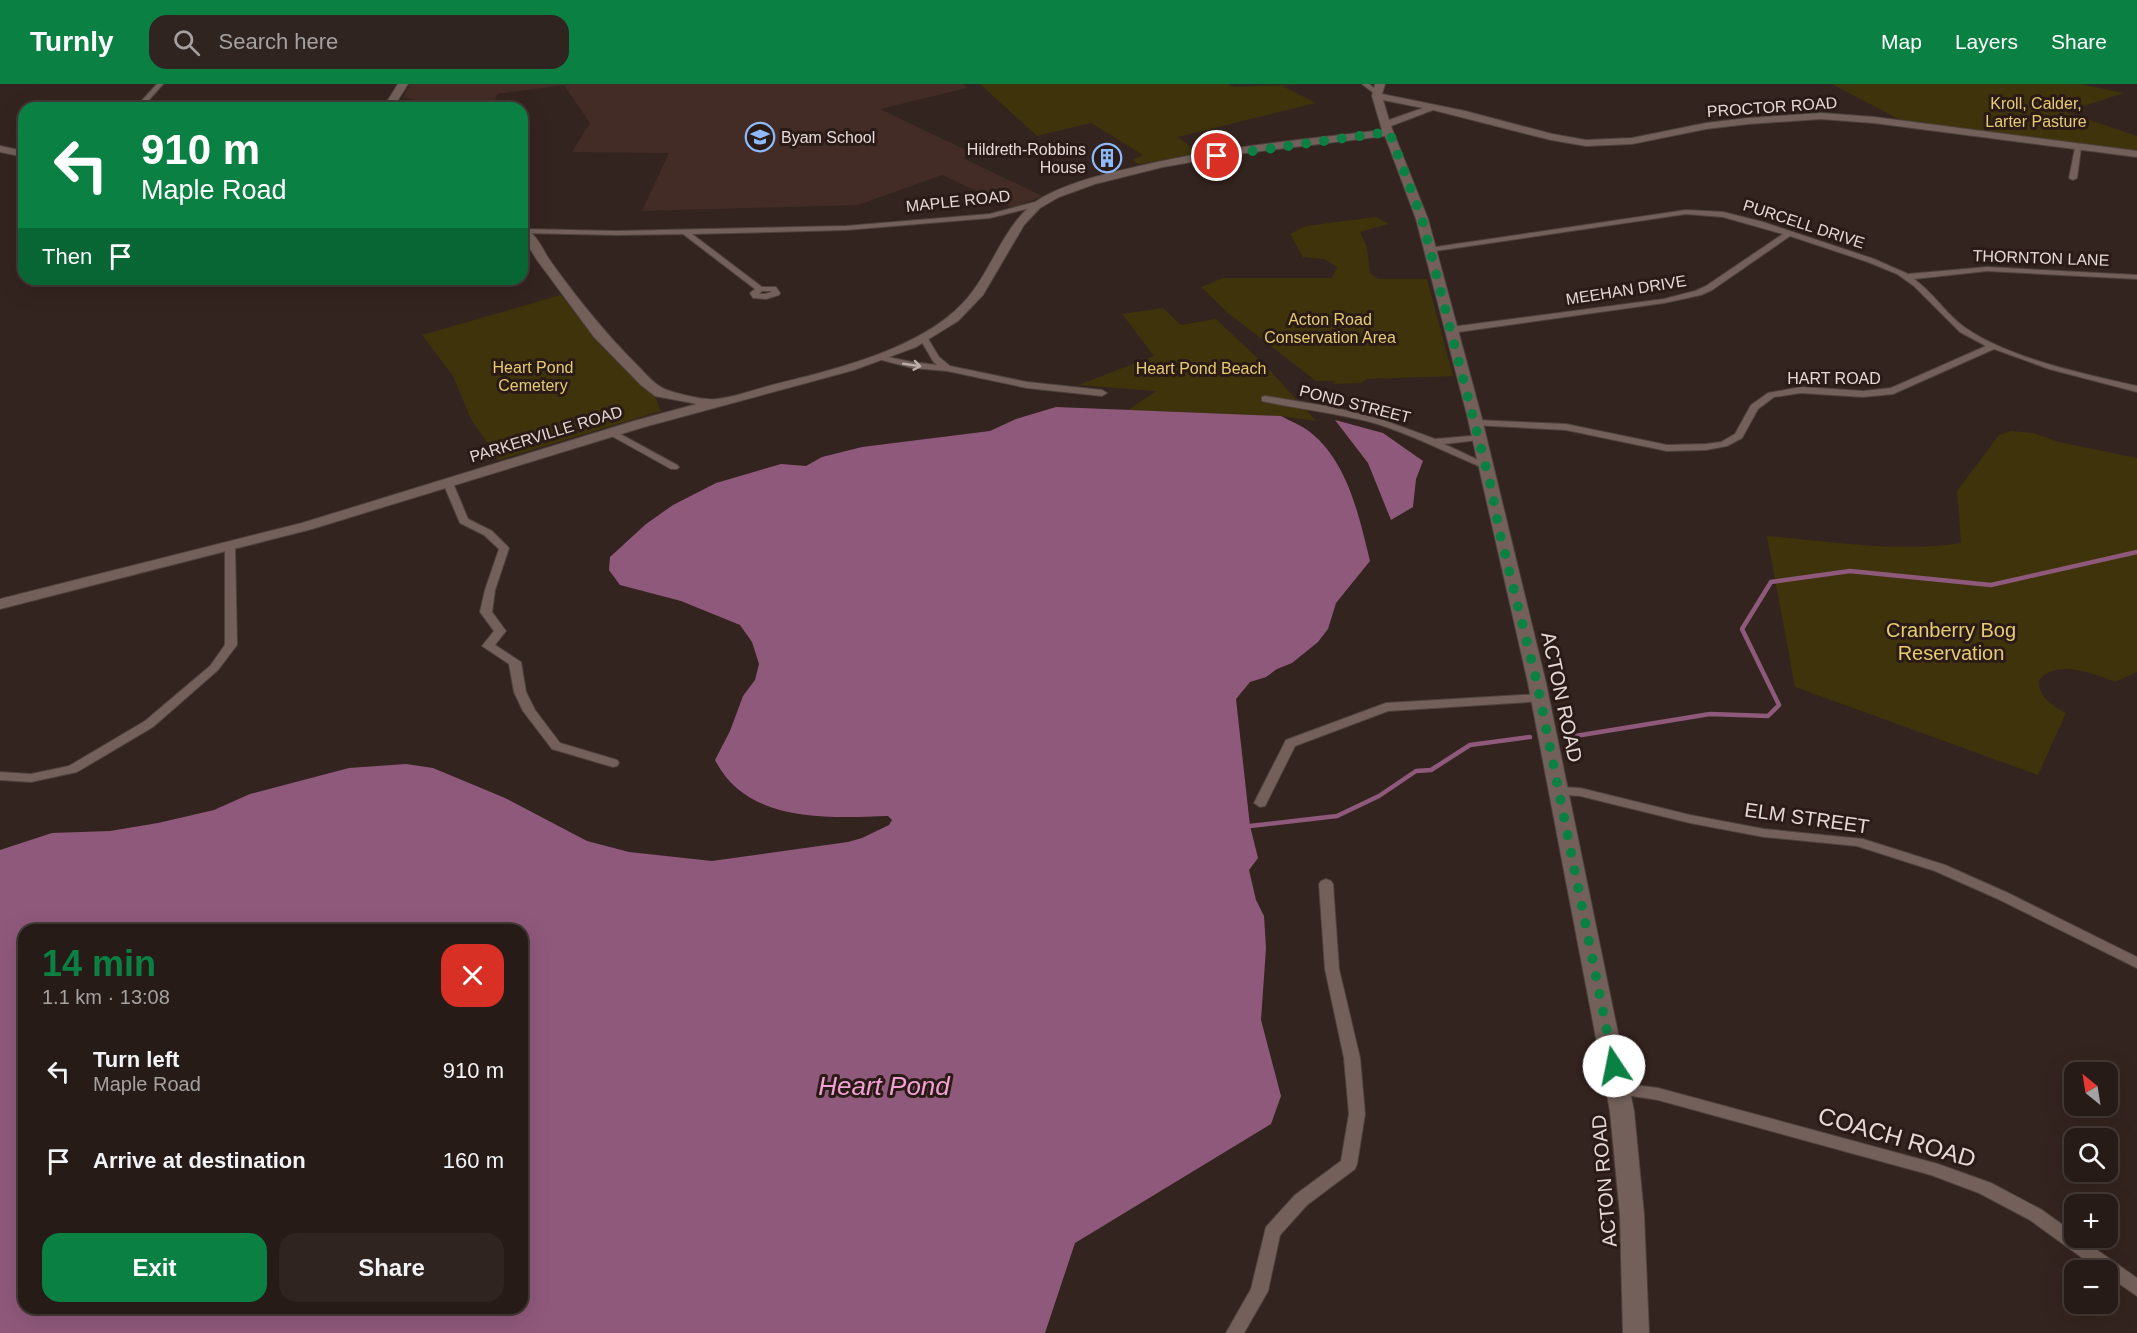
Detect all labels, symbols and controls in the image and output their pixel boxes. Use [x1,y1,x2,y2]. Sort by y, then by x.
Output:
search box [149,15,569,69]
text: Turnly [30,26,113,57]
icon: search [170,26,203,59]
text: Search here [218,29,338,54]
text: Map [1881,30,1922,53]
text: Layers [1955,30,2018,53]
text: Share [2051,30,2107,53]
street label: PROCTOR ROAD [1706,94,1838,120]
park label: Kroll, Calder, Larter Pasture [1985,95,2087,130]
school or university icon: Byam School [744,121,776,153]
icon: left [42,126,120,204]
text: 910 m [141,126,260,173]
place label: Byam School [781,129,875,146]
pin [1191,130,1242,181]
icon: arrive [1200,139,1233,172]
place label: Hildreth-Robbins House [967,141,1086,176]
building icon: Hildreth-Robbins House [1091,142,1123,174]
text: Maple Road [141,175,287,205]
street label: MAPLE ROAD [905,187,1011,215]
street label: PURCELL DRIVE [1741,196,1867,252]
icon: arrive [104,240,137,273]
text: Then [42,244,92,269]
street label: THORNTON LANE [1972,247,2110,269]
street label: MEEHAN DRIVE [1565,272,1687,308]
park label: Acton Road Conservation Area [1264,311,1396,346]
park label: Heart Pond Cemetery [493,359,573,394]
one-way arrow [902,359,922,370]
park label: Heart Pond Beach [1136,360,1266,377]
street label: HART ROAD [1787,370,1881,387]
street label: POND STREET [1298,382,1412,426]
street label: PARKERVILLE ROAD [468,403,624,465]
park label: Cranberry Bog Reservation [1886,619,2016,664]
street label: ACTON ROAD [1537,630,1587,764]
street label: ELM STREET [1743,798,1871,838]
text: 14 min [42,943,156,984]
button: close [441,944,504,1007]
text: 1.1 km · 13:08 [42,986,170,1008]
position arrow [1582,1034,1646,1098]
text: Turn left [93,1047,179,1072]
icon: left [42,1055,75,1088]
text: 910 m [443,1058,504,1083]
north arrow [2064,1062,2118,1116]
map controls [2064,1062,2118,1314]
water label: Heart Pond [818,1071,951,1101]
text: Maple Road [93,1073,201,1095]
street label: COACH ROAD [1815,1102,1979,1172]
street label: ACTON ROAD [1587,1114,1621,1248]
button: search [2064,1128,2118,1182]
icon: arrive [42,1145,75,1178]
text: Arrive at destination [93,1148,306,1173]
text: 160 m [443,1148,504,1173]
button: + [2064,1194,2118,1248]
button: Exit [42,1233,267,1302]
button: Share [279,1233,504,1302]
button: − [2064,1260,2118,1314]

